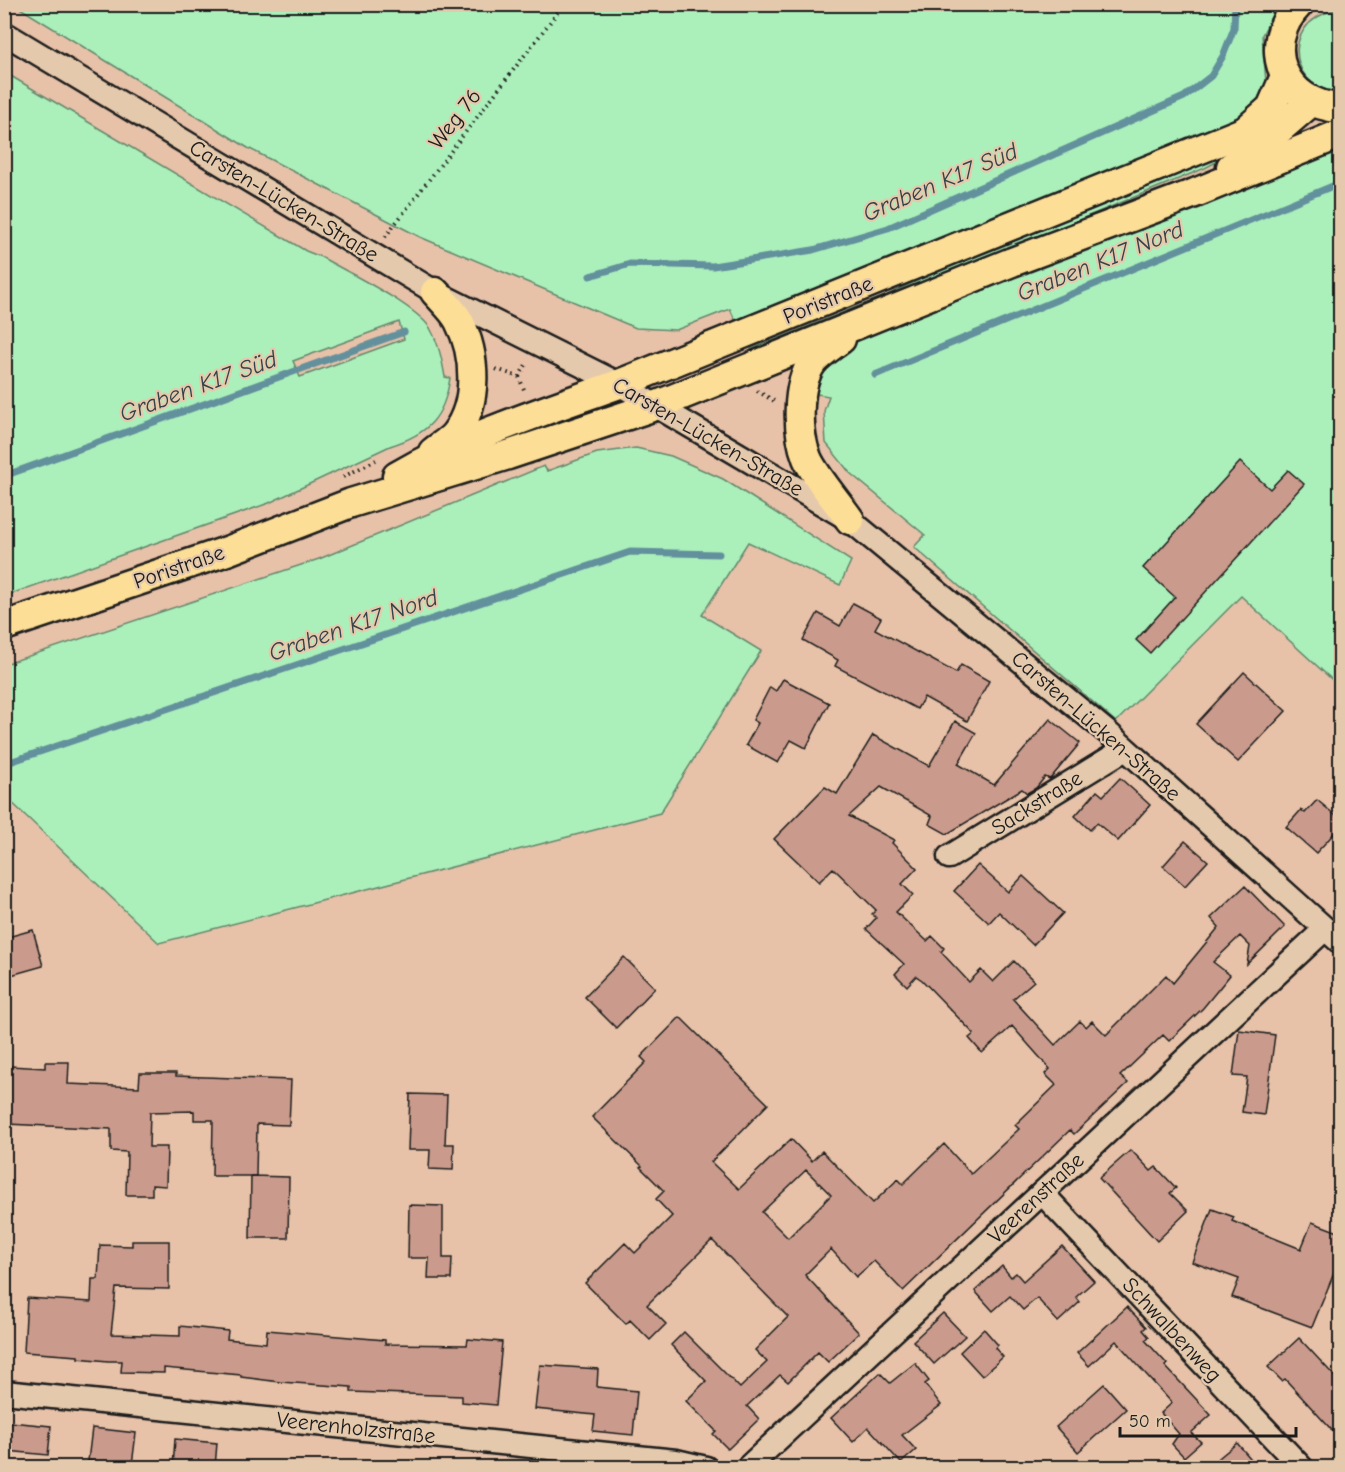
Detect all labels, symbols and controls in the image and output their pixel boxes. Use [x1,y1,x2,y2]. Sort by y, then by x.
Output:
street label: Weg 76 [423,83,487,155]
street label: Carsten-Lücken-Straße [185,134,383,268]
water label: Graben K17 Süd [858,136,1023,227]
water label: Graben K17 Nord [1013,214,1188,307]
street label: Poristraße [779,270,877,330]
water label: Graben K17 Süd [116,344,282,427]
street label: Carsten-Lücken-Straße [608,372,808,502]
street label: Poristraße [130,539,228,595]
water label: Graben K17 Nord [265,583,442,667]
street label: Carsten-Lücken-Straße [1006,645,1186,807]
street label: Sackstraße [987,765,1087,841]
street label: Veerenstraße [983,1147,1089,1249]
street label: Schwalbenweg [1117,1272,1227,1388]
scale bar [1120,1400,1296,1438]
street label: Veerenholzstraße [275,1407,437,1449]
text: 50 m [1129,1411,1171,1432]

